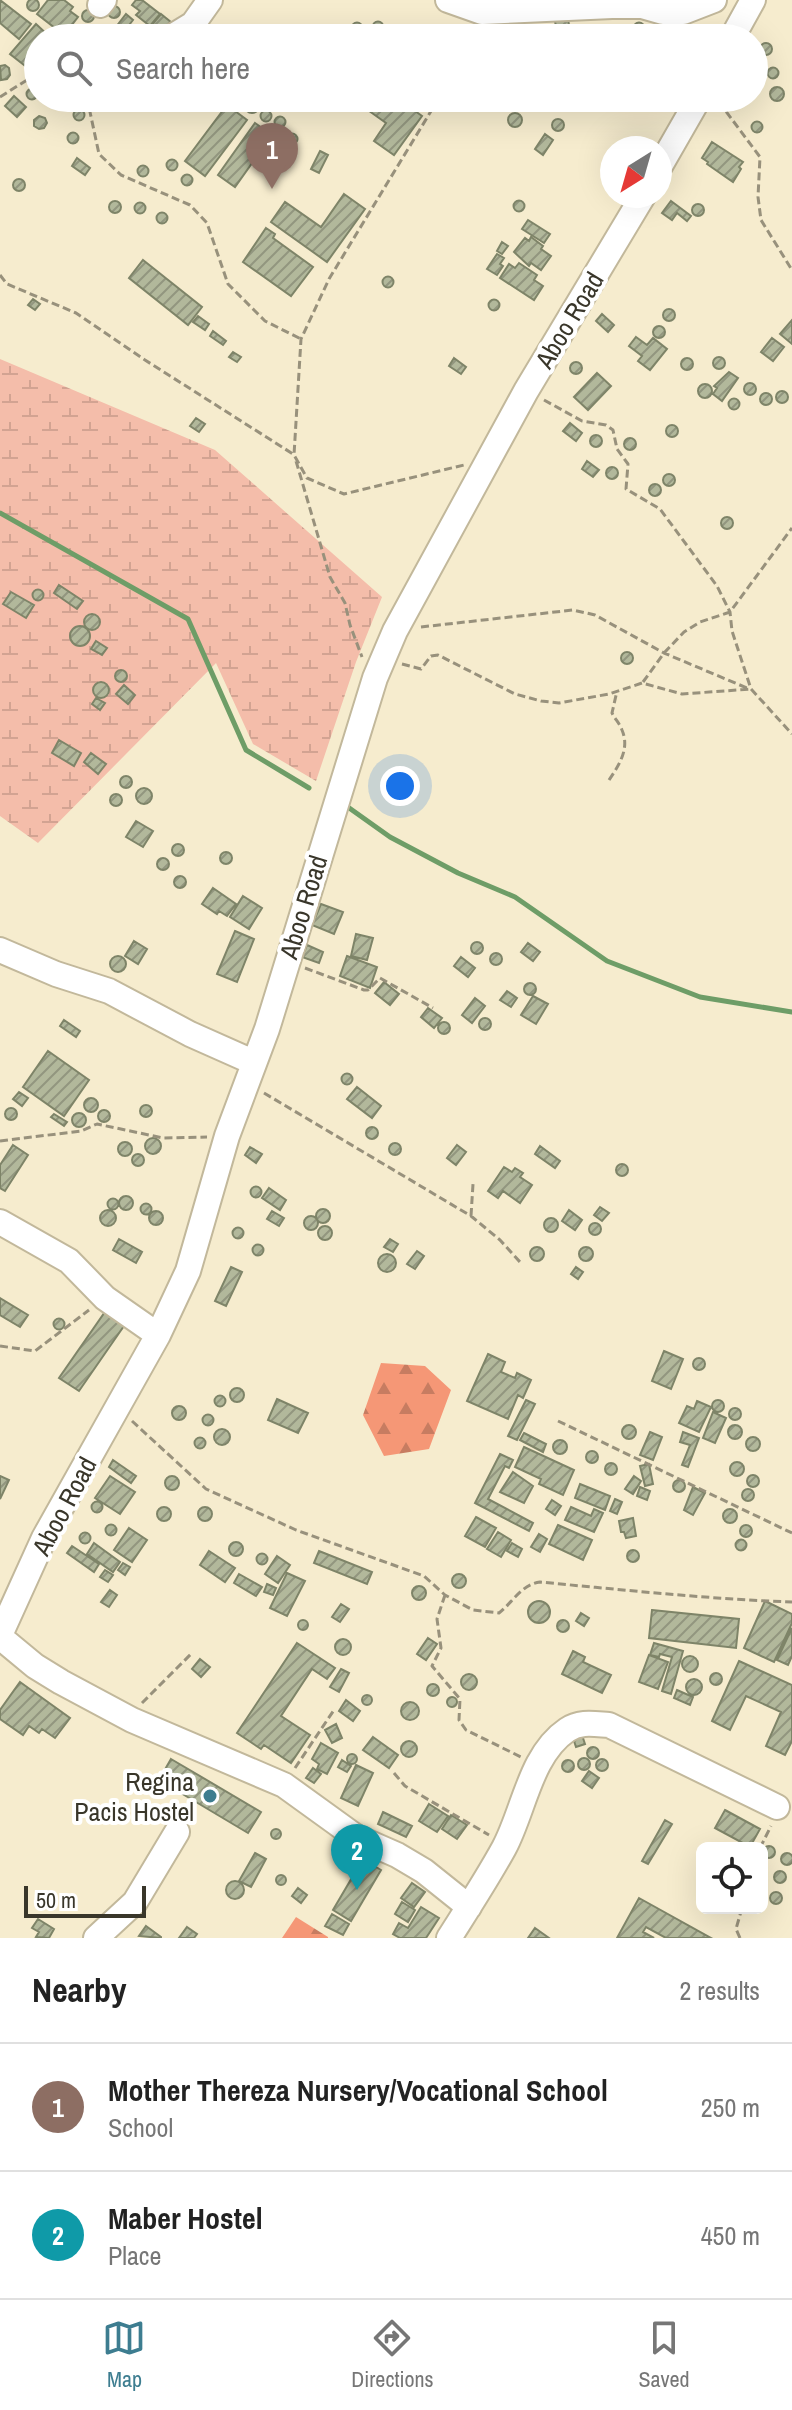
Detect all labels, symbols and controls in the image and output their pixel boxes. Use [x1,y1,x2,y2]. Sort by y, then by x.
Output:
search box [24,24,768,112]
icon: search [52,46,96,90]
text: Search here [116,48,250,88]
pin: 1 [246,123,298,189]
north arrow [600,136,672,208]
street label: Aboo Road [526,265,611,376]
your location [380,766,420,806]
street label: Aboo Road [270,851,335,964]
street label: Aboo Road [23,1451,104,1562]
place label: Regina Pacis Hostel [74,1764,194,1829]
marker: Regina Pacis Hostel [201,1787,219,1805]
pin: 2 [331,1824,383,1890]
map controls [696,1842,768,1914]
button: locate [696,1842,768,1914]
scale bar [24,1882,146,1918]
text: 50 m [36,1885,76,1915]
text: Nearby [32,1967,127,2013]
text: 2 results [679,1973,760,2008]
text: Mother Thereza Nursery/Vocational School [108,2070,608,2110]
text: 1 [52,2090,64,2125]
text: 250 m [701,2090,760,2125]
text: School [108,2110,173,2145]
text: Maber Hostel [108,2198,262,2238]
text: 2 [52,2218,64,2253]
text: 450 m [701,2218,760,2253]
text: Place [108,2238,161,2273]
tab: Map [102,2316,146,2394]
tab: Directions [351,2316,434,2394]
tab: Saved [638,2316,690,2394]

